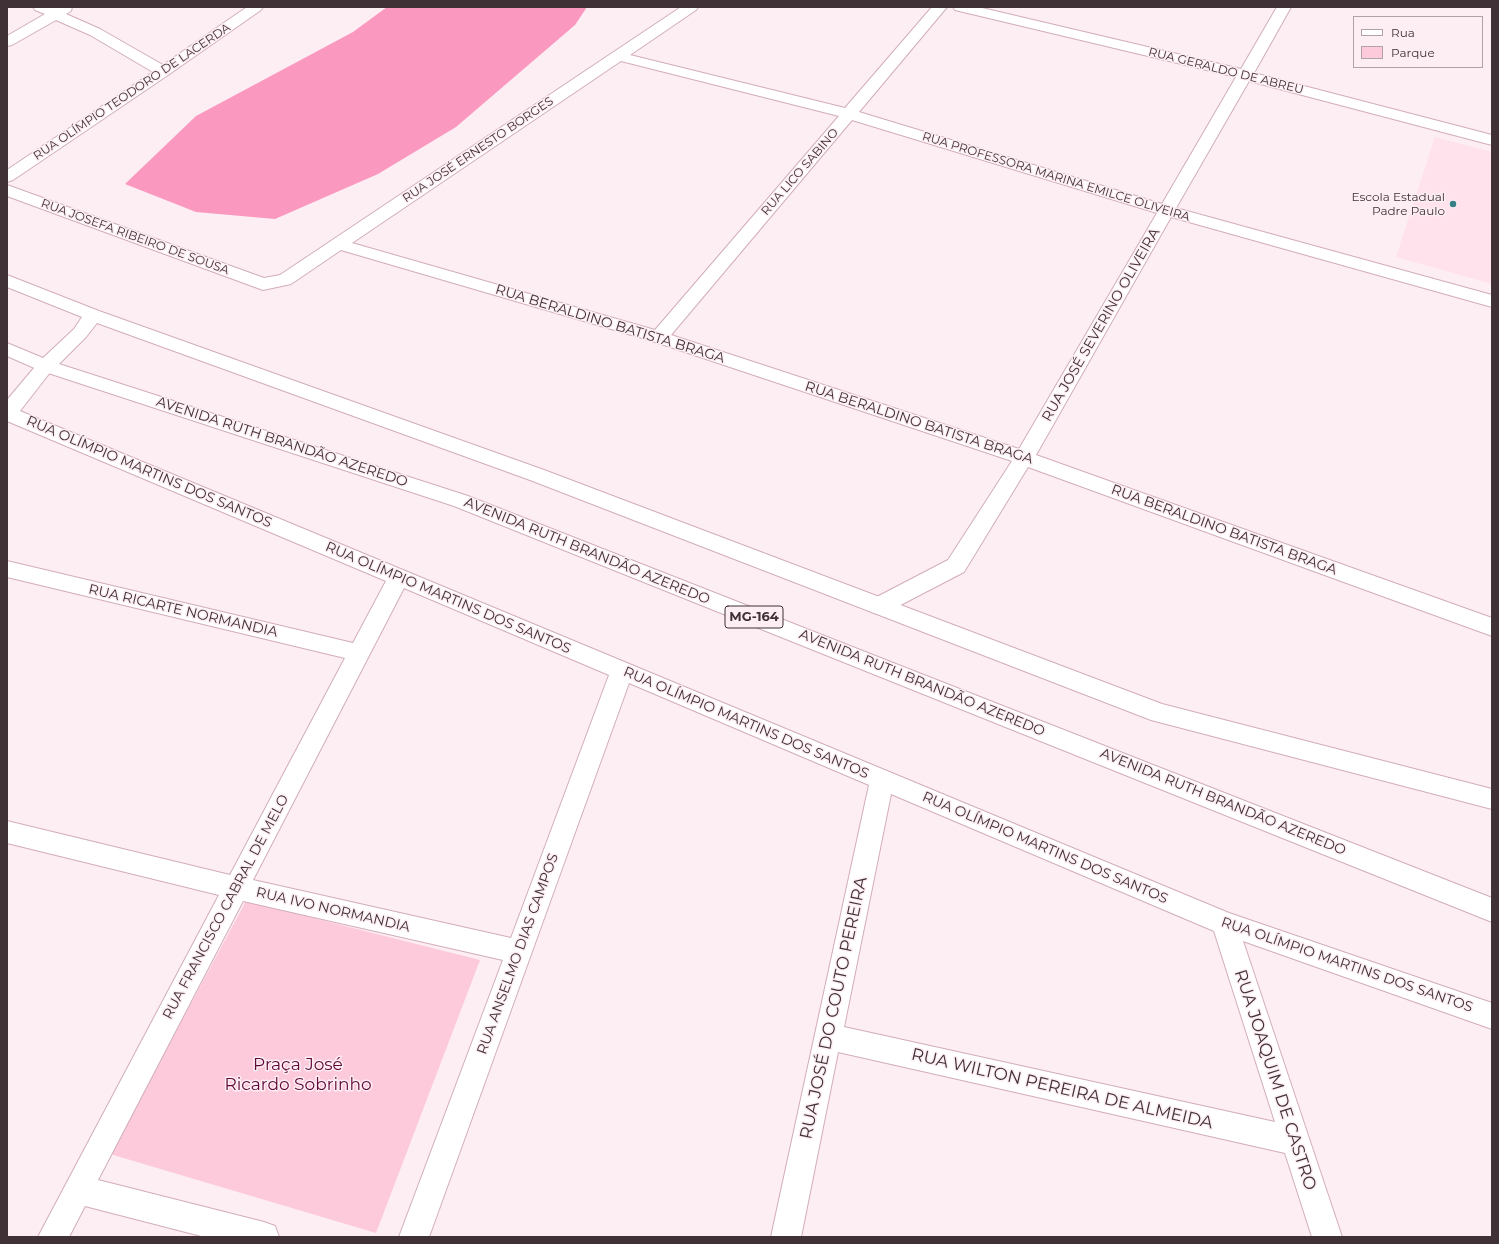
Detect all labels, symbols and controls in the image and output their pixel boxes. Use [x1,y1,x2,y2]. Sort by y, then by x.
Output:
legend [1353,16,1483,68]
street label: RUA OLÍMPIO TEODORO DE LACERDA [31,21,233,163]
text: Rua [1391,25,1415,40]
street label: RUA GERALDO DE ABREU [1147,45,1305,97]
text: Parque [1391,45,1435,60]
street label: RUA JOSÉ ERNESTO BORGES [400,94,556,206]
street label: RUA LICO SABINO [758,126,842,218]
street label: RUA PROFESSORA MARINA EMILCE OLIVEIRA [920,129,1192,225]
place label: Escola Estadual Padre Paulo [1352,190,1445,218]
street label: RUA JOSEFA RIBEIRO DE SOUSA [39,196,231,278]
marker: Escola Estadual Padre Paulo [1448,199,1458,209]
street label: RUA JOSÉ SEVERINO OLIVEIRA [1039,225,1163,425]
street label: RUA BERALDINO BATISTA BRAGA [493,281,727,367]
street label: RUA BERALDINO BATISTA BRAGA [803,378,1035,468]
street label: AVENIDA RUTH BRANDÃO AZEREDO [154,393,410,491]
street label: RUA OLÍMPIO MARTINS DOS SANTOS [24,412,274,532]
street label: RUA BERALDINO BATISTA BRAGA [1109,481,1339,579]
street label: AVENIDA RUTH BRANDÃO AZEREDO [462,494,712,608]
street label: RUA OLÍMPIO MARTINS DOS SANTOS [323,538,573,658]
street label: RUA RICARTE NORMANDIA [87,581,279,641]
road number: MG-164 [725,606,783,628]
street label: AVENIDA RUTH BRANDÃO AZEREDO [797,626,1047,740]
street label: RUA OLÍMPIO MARTINS DOS SANTOS [621,663,871,783]
street label: AVENIDA RUTH BRANDÃO AZEREDO [1098,745,1348,859]
street label: RUA OLÍMPIO MARTINS DOS SANTOS [920,788,1170,908]
street label: RUA FRANCISCO CABRAL DE MELO [159,792,293,1022]
street label: RUA ANSELMO DIAS CAMPOS [474,851,562,1057]
street label: RUA JOSÉ DO COUTO PEREIRA [796,875,872,1141]
street label: RUA IVO NORMANDIA [254,884,412,936]
street label: RUA OLÍMPIO MARTINS DOS SANTOS [1219,914,1475,1016]
street label: RUA JOAQUIM DE CASTRO [1230,967,1320,1193]
street label: RUA WILTON PEREIRA DE ALMEIDA [909,1044,1215,1134]
park label: Praça José Ricardo Sobrinho [224,1055,372,1095]

